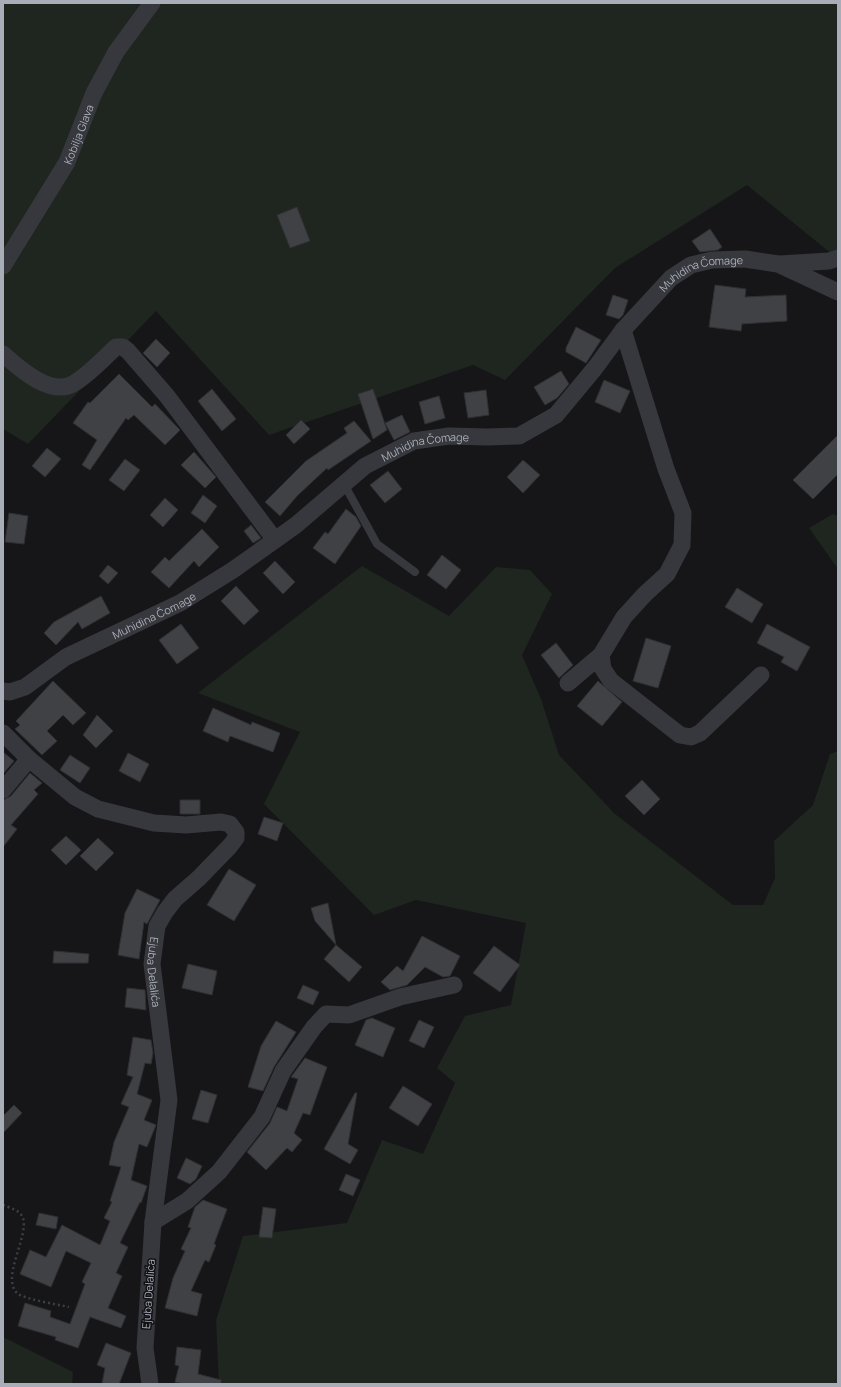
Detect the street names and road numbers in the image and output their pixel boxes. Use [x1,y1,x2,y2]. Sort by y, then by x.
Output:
street label: Kobilja Glava [59,102,96,166]
street label: Muhidina Čomage [655,252,744,294]
street label: Muhidina Čomage [378,428,470,464]
street label: Muhidina Čomage [109,587,199,642]
street label: Ejuba Delalića [144,936,165,1008]
street label: Ejuba Delalića [138,1258,158,1330]

